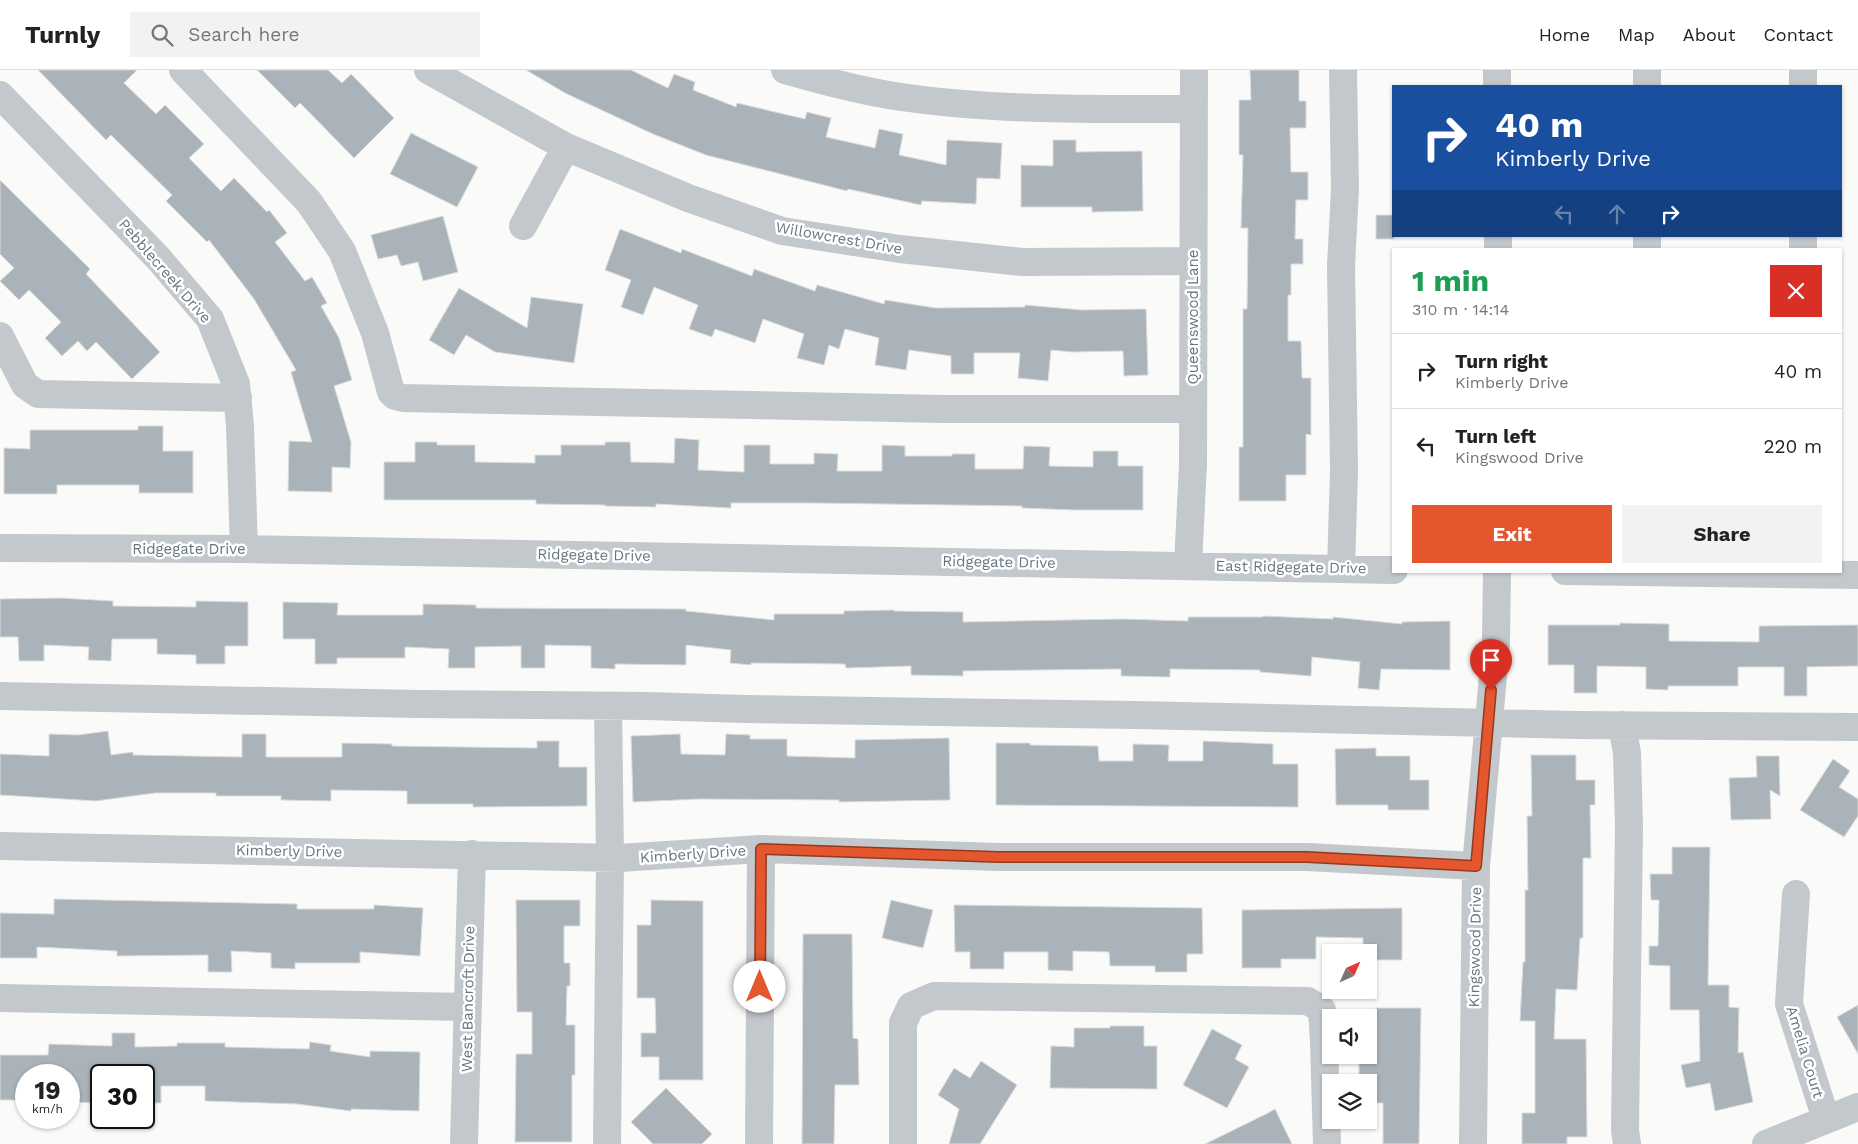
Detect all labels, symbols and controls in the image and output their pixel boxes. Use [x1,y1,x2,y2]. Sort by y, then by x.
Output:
search box [130,12,480,57]
text: Turnly [25,21,100,49]
icon: search [148,21,176,49]
text: Search here [188,23,300,46]
text: Home [1539,24,1590,45]
text: Map [1618,24,1655,45]
text: About [1683,24,1735,45]
text: Contact [1763,24,1833,45]
text: 40 m [1495,104,1583,146]
icon: right [1412,105,1477,170]
text: Kimberly Drive [1495,146,1651,171]
icon: left [1550,200,1578,228]
icon: ahead [1603,200,1631,228]
icon: right [1656,200,1684,228]
street label: Pebblecreek Drive [115,215,215,327]
street label: Willowcrest Drive [774,218,904,258]
street label: Queenswood Lane [1184,250,1202,384]
text: 1 min [1412,263,1489,298]
button: close [1770,265,1822,317]
text: 310 m · 14:14 [1412,300,1509,319]
text: Turn right [1455,350,1548,373]
icon: right [1412,357,1440,385]
text: 40 m [1774,360,1822,383]
text: Kimberly Drive [1455,373,1568,392]
text: Turn left [1455,425,1536,448]
icon: left [1412,432,1440,460]
text: 220 m [1763,435,1822,458]
text: Kingswood Drive [1455,448,1584,467]
button: Exit [1412,505,1612,563]
button: Share [1622,505,1822,563]
street label: Ridgegate Drive [132,540,246,558]
street label: Ridgegate Drive [537,545,651,565]
street label: Ridgegate Drive [942,552,1056,572]
street label: East Ridgegate Drive [1215,557,1367,577]
pin [1470,639,1512,690]
icon: arrive [1477,646,1505,674]
street label: Kimberly Drive [236,841,342,861]
street label: Kimberly Drive [639,841,747,867]
street label: Kingswood Drive [1465,887,1485,1007]
street label: West Bancroft Drive [458,926,478,1072]
north arrow [1322,944,1378,999]
map controls [1322,944,1377,1129]
position arrow [733,960,785,1012]
street label: Amelia Court [1782,1004,1828,1101]
button: sound [1322,1009,1377,1064]
speed limit sign: 30 [90,1064,155,1129]
button: layers [1322,1074,1377,1129]
text: 19 [34,1076,61,1105]
text: km/h [32,1102,63,1116]

